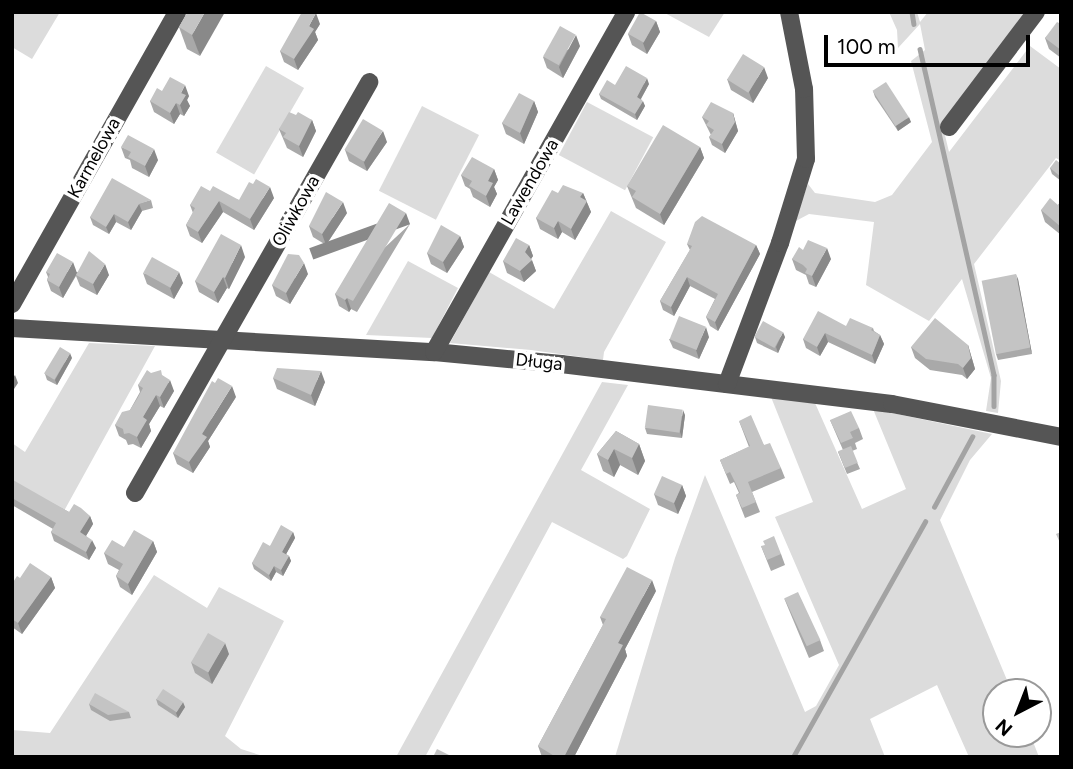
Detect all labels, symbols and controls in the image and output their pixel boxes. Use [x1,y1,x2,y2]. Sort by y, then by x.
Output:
scale bar [828,21,1034,65]
text: 100 m [837,34,896,59]
street label: Karmelowa [63,114,125,202]
street label: Lawendowa [497,135,563,229]
street label: Oliwkowa [268,172,324,250]
street label: Długa [514,349,564,375]
north arrow [982,678,1052,748]
text: N [991,714,1017,741]

